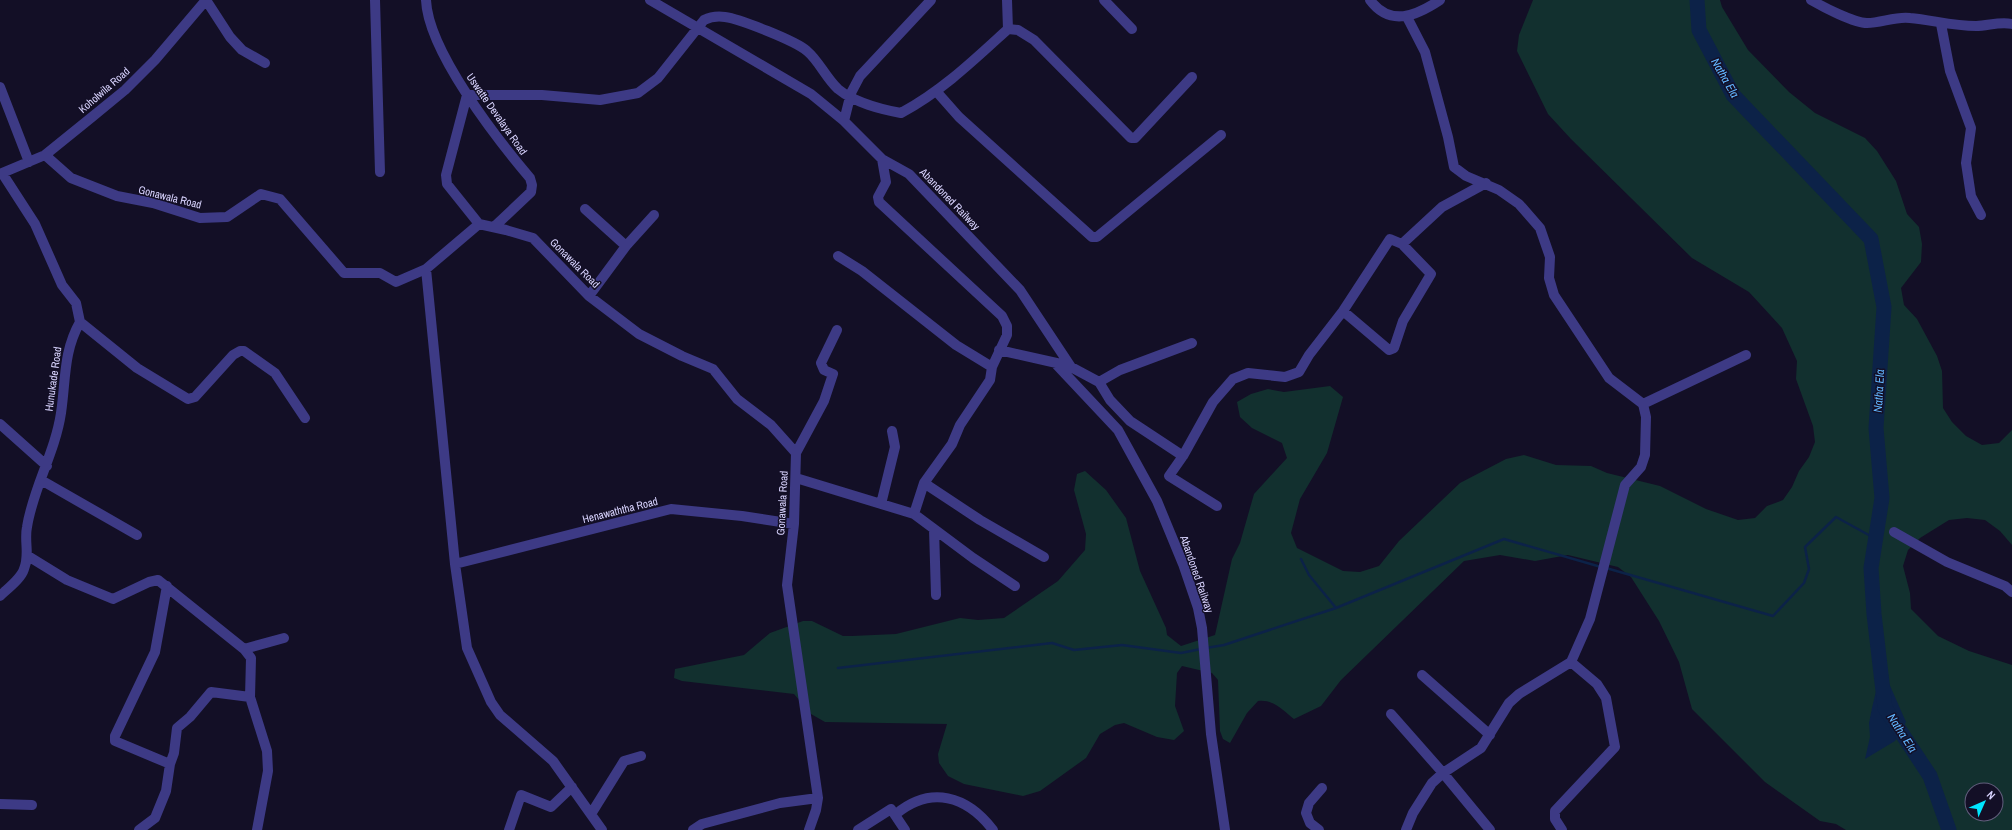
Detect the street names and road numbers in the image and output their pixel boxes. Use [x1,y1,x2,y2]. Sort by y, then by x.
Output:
street label: Koholwila Road [76,64,132,116]
street label: Uswatte Devalaya Road [464,70,530,158]
street label: Abandoned Railway [916,164,983,233]
street label: Gonawala Road [137,182,203,212]
street label: Gonawala Road [547,235,603,291]
street label: Hunukade Road [42,346,64,412]
street label: Gonawala Road [773,470,791,536]
street label: Henawaththa Road [581,494,659,526]
street label: Abandoned Railway [1177,533,1217,615]

